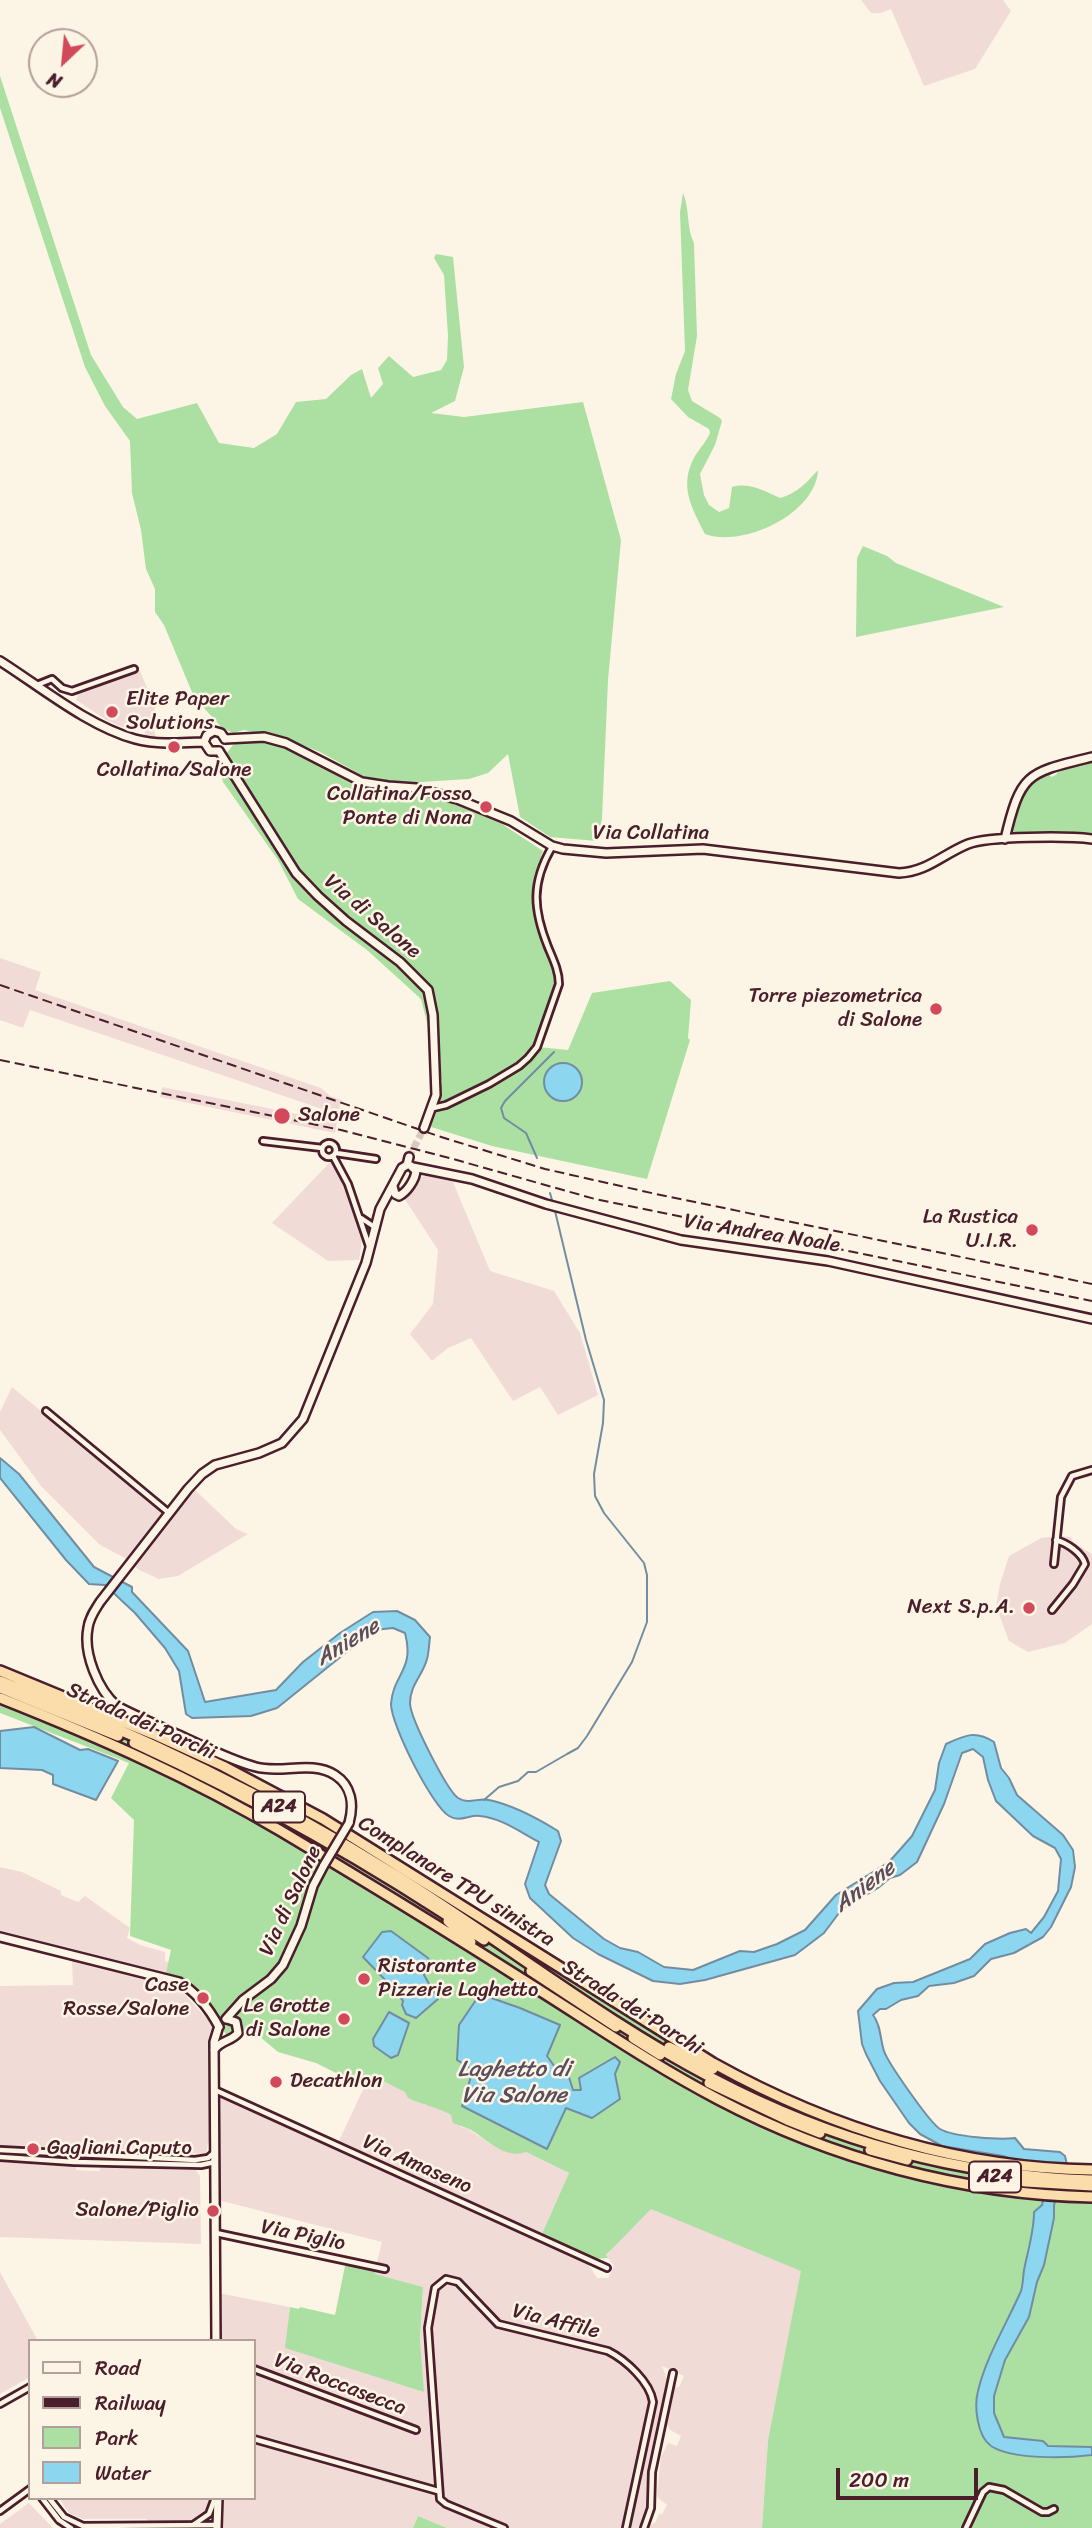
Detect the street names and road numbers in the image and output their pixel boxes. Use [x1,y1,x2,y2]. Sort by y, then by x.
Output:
street label: Via Collatina [593,821,709,847]
street label: Via di Salone [319,869,425,965]
street label: Via Andrea Noale [682,1209,842,1259]
street label: Strada dei Parchi [62,1678,220,1766]
road number: A24 [253,1792,305,1823]
street label: Complanare TPU sinistra [353,1811,559,1953]
street label: Via di Salone [255,1842,327,1960]
street label: Strada dei Parchi [557,1955,707,2061]
street label: Via Amaseno [358,2130,476,2200]
road number: A24 [969,2162,1021,2192]
street label: Via Piglio [259,2215,347,2257]
street label: Via Affile [510,2299,602,2345]
street label: Via Roccasecca [270,2348,410,2422]

